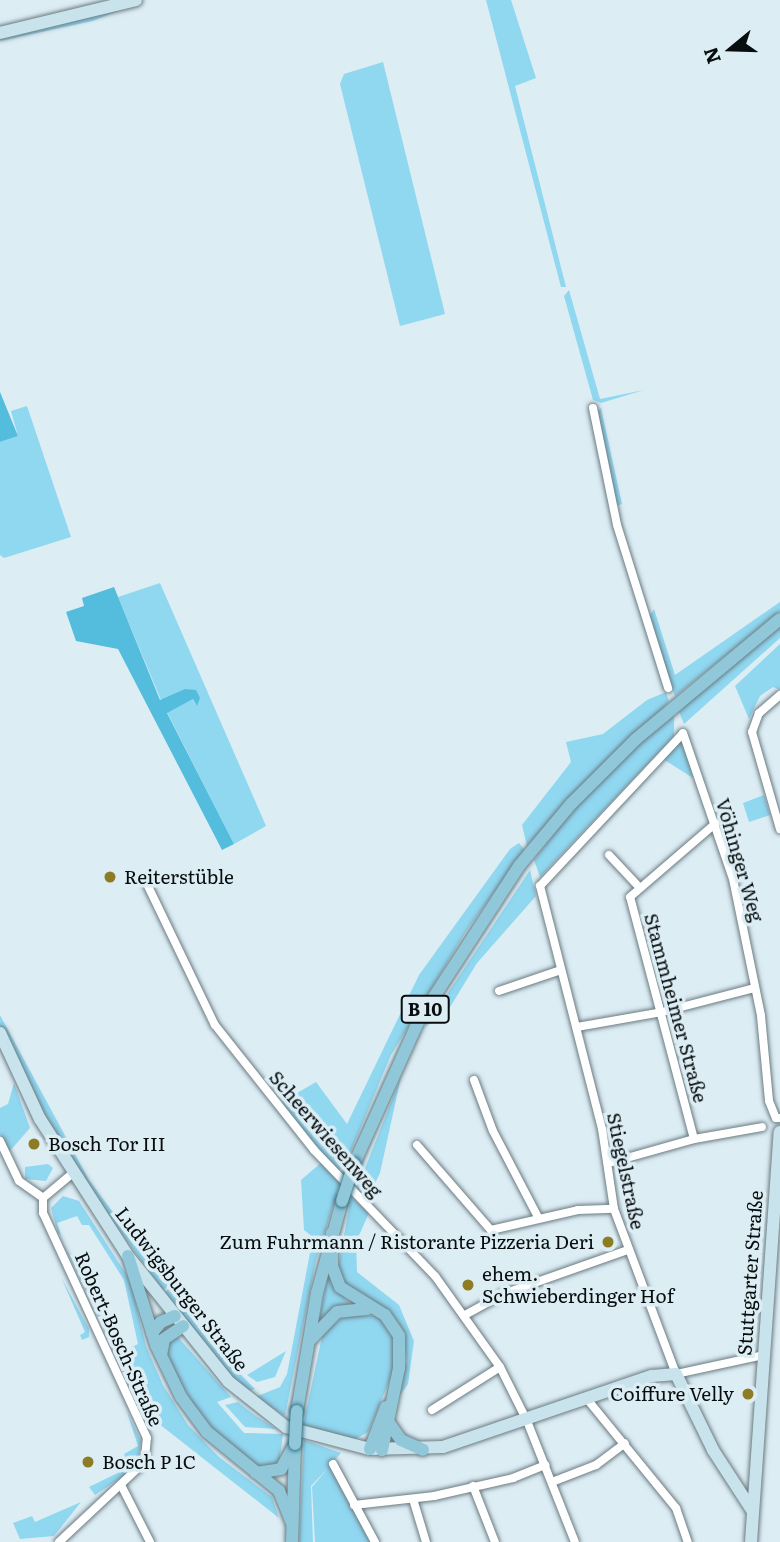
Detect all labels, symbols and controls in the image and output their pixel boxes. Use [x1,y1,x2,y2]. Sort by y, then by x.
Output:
north arrow [696,14,766,84]
text: N [695,44,727,68]
street label: Vöhinger Weg [711,796,769,924]
place label: Reiterstüble [124,866,234,888]
marker: Reiterstüble [102,869,118,885]
street label: Stammheimer Straße [640,911,712,1105]
road number: B 10 [400,994,450,1024]
street label: Scheerwiesenweg [265,1066,387,1202]
street label: Stiegelstraße [602,1111,650,1231]
place label: Bosch Tor III [48,1133,165,1155]
marker: Bosch Tor III [26,1136,42,1152]
street label: Stuttgarter Straße [733,1190,767,1356]
street label: Ludwigsburger Straße [111,1202,253,1376]
place label: Zum Fuhrmann / Ristorante Pizzeria Deri [219,1231,594,1253]
marker: Zum Fuhrmann / Ristorante Pizzeria Deri [600,1234,616,1250]
street label: Robert-Bosch-Straße [70,1248,168,1430]
place label: ehem. Schwieberdinger Hof [482,1263,674,1307]
marker: ehem. Schwieberdinger Hof [460,1277,476,1293]
place label: Coiffure Velly [610,1383,734,1405]
marker: Coiffure Velly [740,1386,756,1402]
place label: Bosch P 1C [102,1451,196,1473]
marker: Bosch P 1C [80,1454,96,1470]

